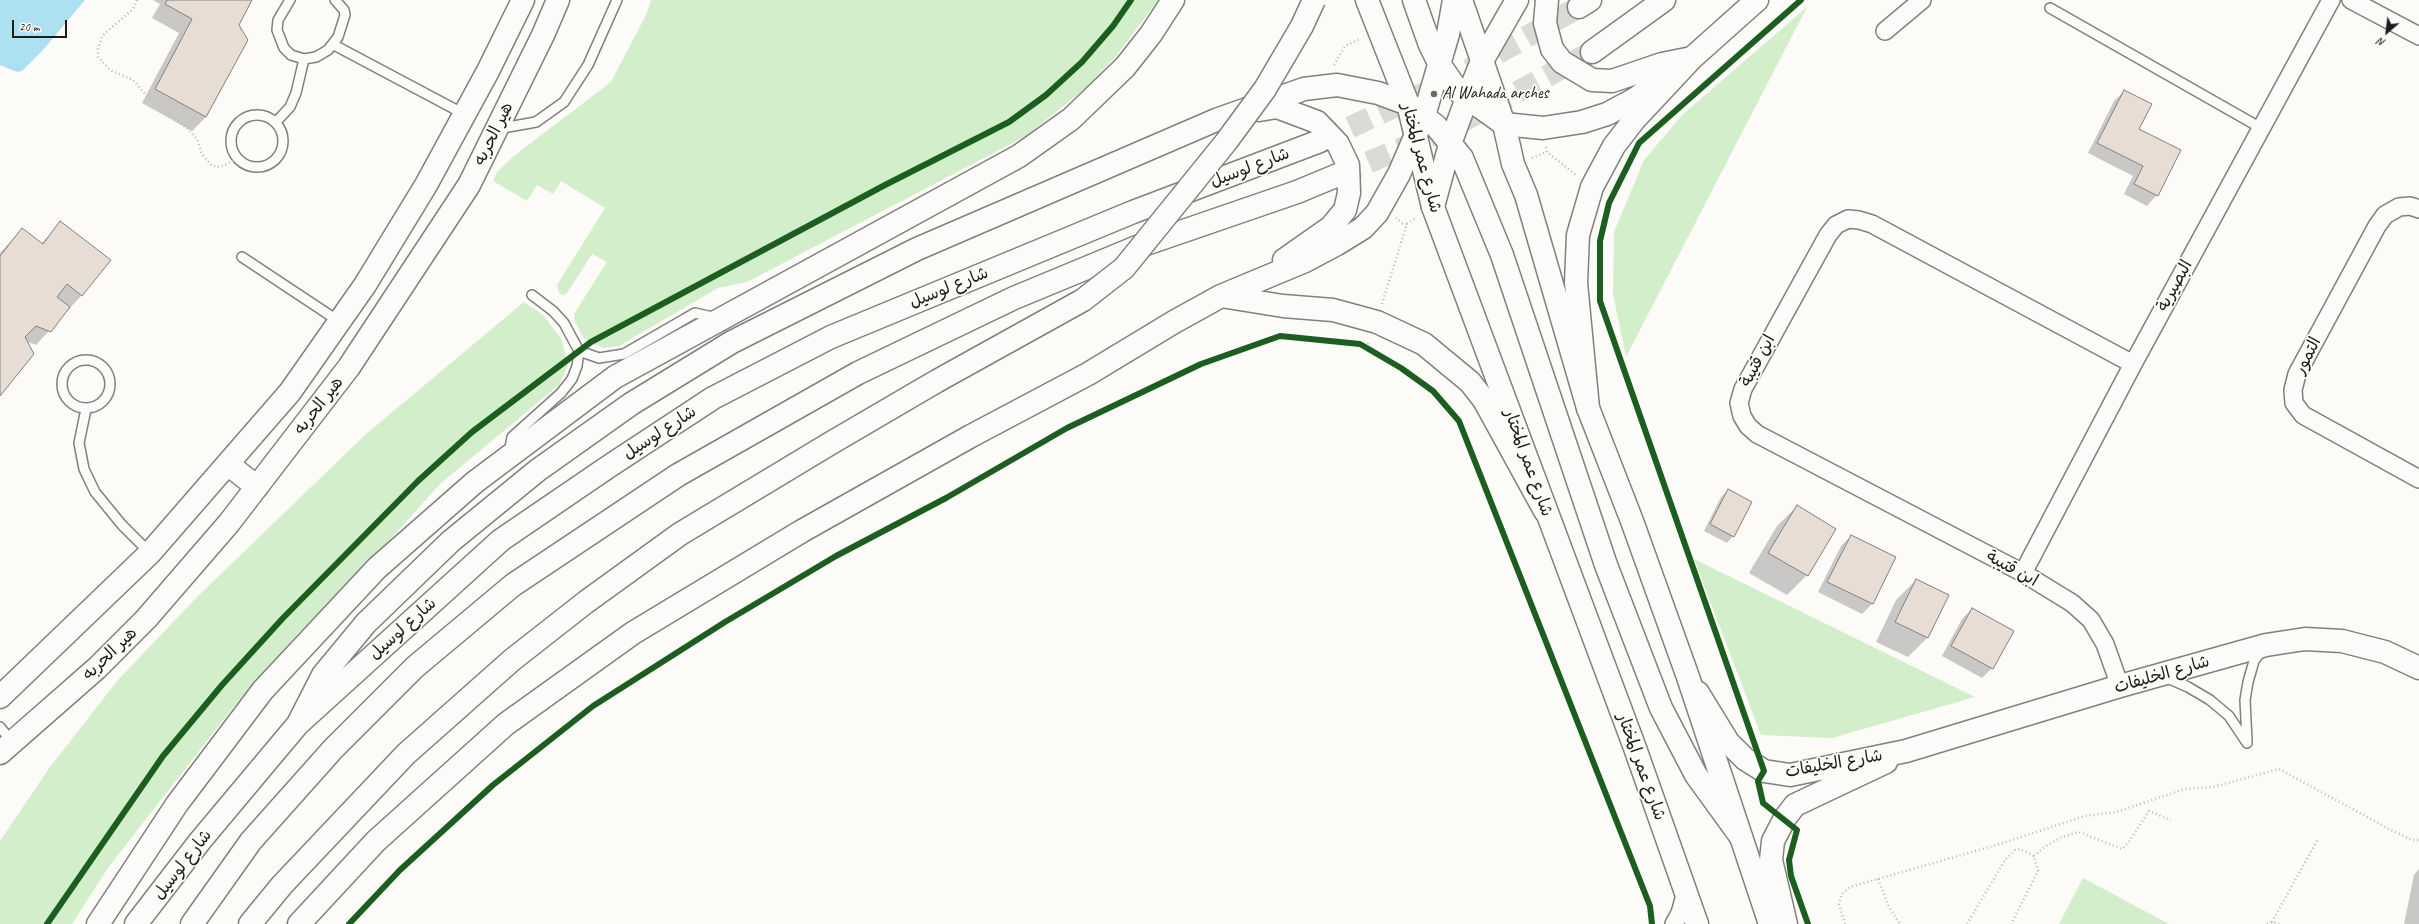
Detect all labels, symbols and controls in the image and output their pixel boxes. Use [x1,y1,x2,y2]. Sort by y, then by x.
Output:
scale bar [14,12,69,38]
north arrow [2367,12,2407,52]
text: 20 m [19,19,39,35]
text: N [2375,35,2388,50]
place label: Al Wahada arches [1442,84,1548,104]
marker: Al Wahada arches [1429,89,1439,99]
street label: هير الحربه [470,99,518,169]
street label: شارع عمر المختار [1397,101,1445,215]
street label: شارع لوسيل [1207,144,1293,192]
street label: البصيرية [2153,257,2197,315]
street label: شارع لوسيل [907,263,991,313]
street label: ابن قتيبة [1736,331,1780,391]
street label: التمور [2290,334,2326,378]
street label: هير الحربه [290,373,348,439]
street label: شارع لوسيل [619,402,701,464]
street label: شارع عمر المختار [1499,407,1557,519]
street label: ابن قتيبة [1983,547,2041,591]
street label: شارع لوسيل [365,594,441,664]
street label: هير الحربه [78,623,142,685]
street label: شارع الخليفات [2112,652,2212,698]
street label: شارع عمر المختار [1612,711,1670,823]
street label: شارع الخليفات [1784,745,1884,783]
street label: شارع لوسيل [149,826,217,904]

